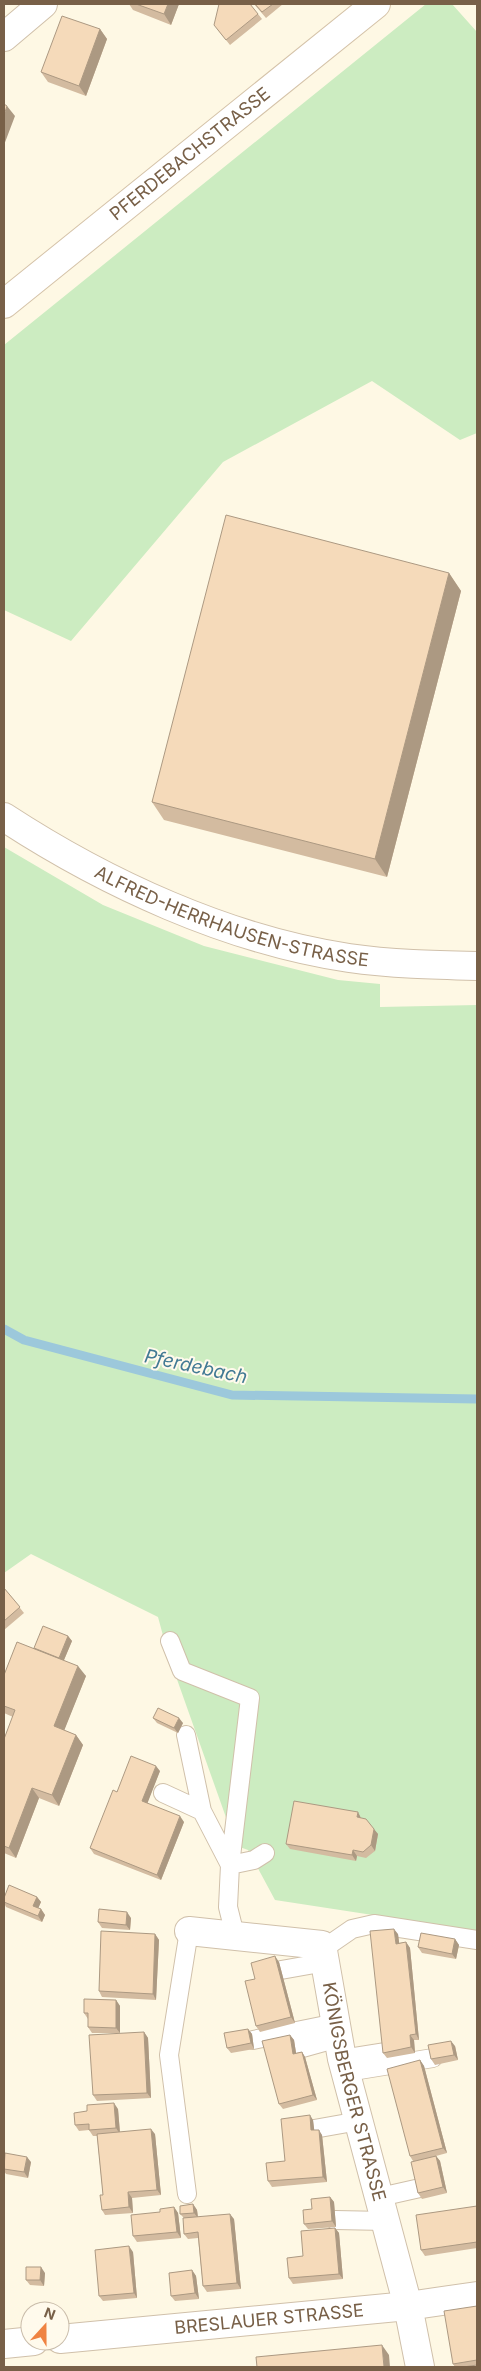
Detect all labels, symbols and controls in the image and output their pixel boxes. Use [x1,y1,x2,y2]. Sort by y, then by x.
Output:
street label: PFERDEBACHSTRASSE [105,83,274,224]
street label: ALFRED-HERRHAUSEN-STRASSE [91,861,370,970]
water label: Pferdebach [142,1344,249,1389]
street label: KÖNIGSBERGER STRASSE [319,1980,391,2204]
street label: BRESLAUER STRASSE [173,2299,365,2338]
north arrow [20,2301,70,2351]
text: N [42,2304,58,2323]

